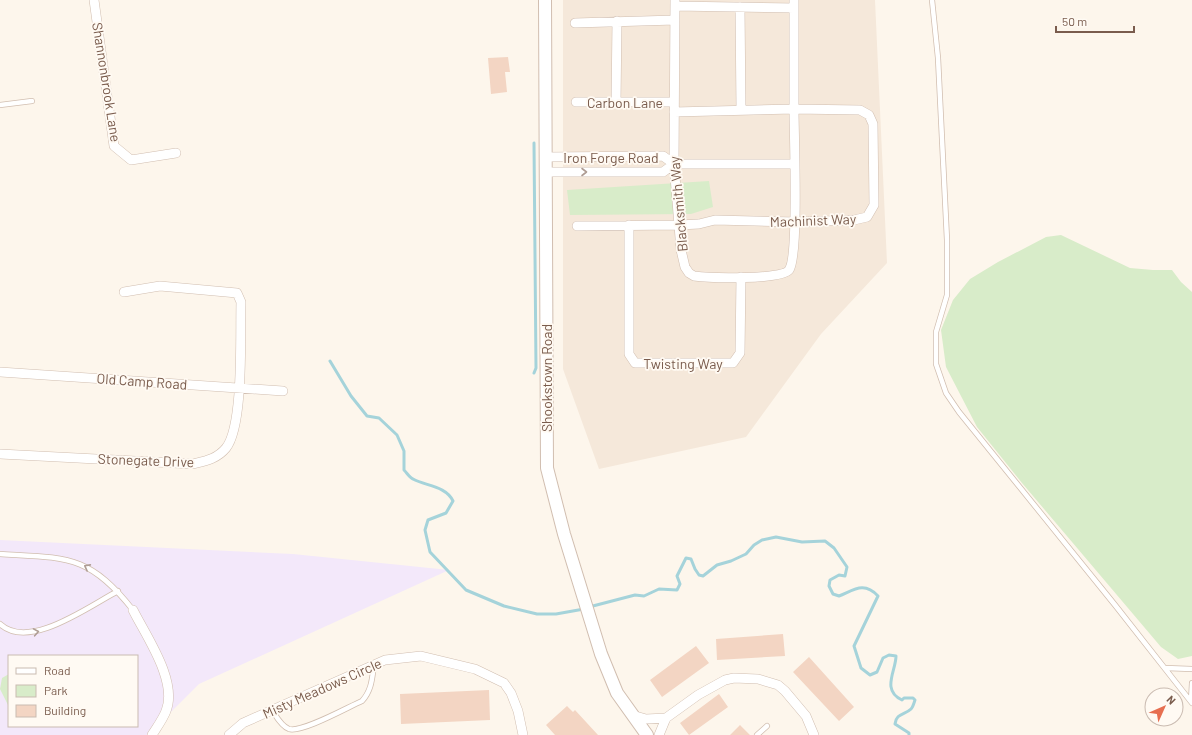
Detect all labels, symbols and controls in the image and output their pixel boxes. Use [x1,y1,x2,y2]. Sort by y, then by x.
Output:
scale bar [1056,8,1134,34]
text: 50 m [1062,14,1087,28]
street label: Shannonbrook Lane [89,21,125,143]
street label: Carbon Lane [587,94,663,111]
street label: Iron Forge Road [563,149,659,166]
street label: Blacksmith Way [665,155,691,252]
one-way arrow [581,168,587,176]
street label: Machinist Way [770,210,857,230]
street label: Shookstown Road [538,324,555,432]
street label: Twisting Way [643,355,723,372]
street label: Old Camp Road [96,369,188,393]
street label: Stonegate Drive [97,450,195,470]
one-way arrow [83,565,91,572]
one-way arrow [33,628,39,637]
street label: Misty Meadows Circle [260,654,384,722]
legend [8,655,138,727]
text: Road [44,663,71,677]
text: Park [44,683,68,697]
north arrow [1144,687,1184,727]
text: N [1164,692,1179,707]
text: Building [44,703,86,717]

